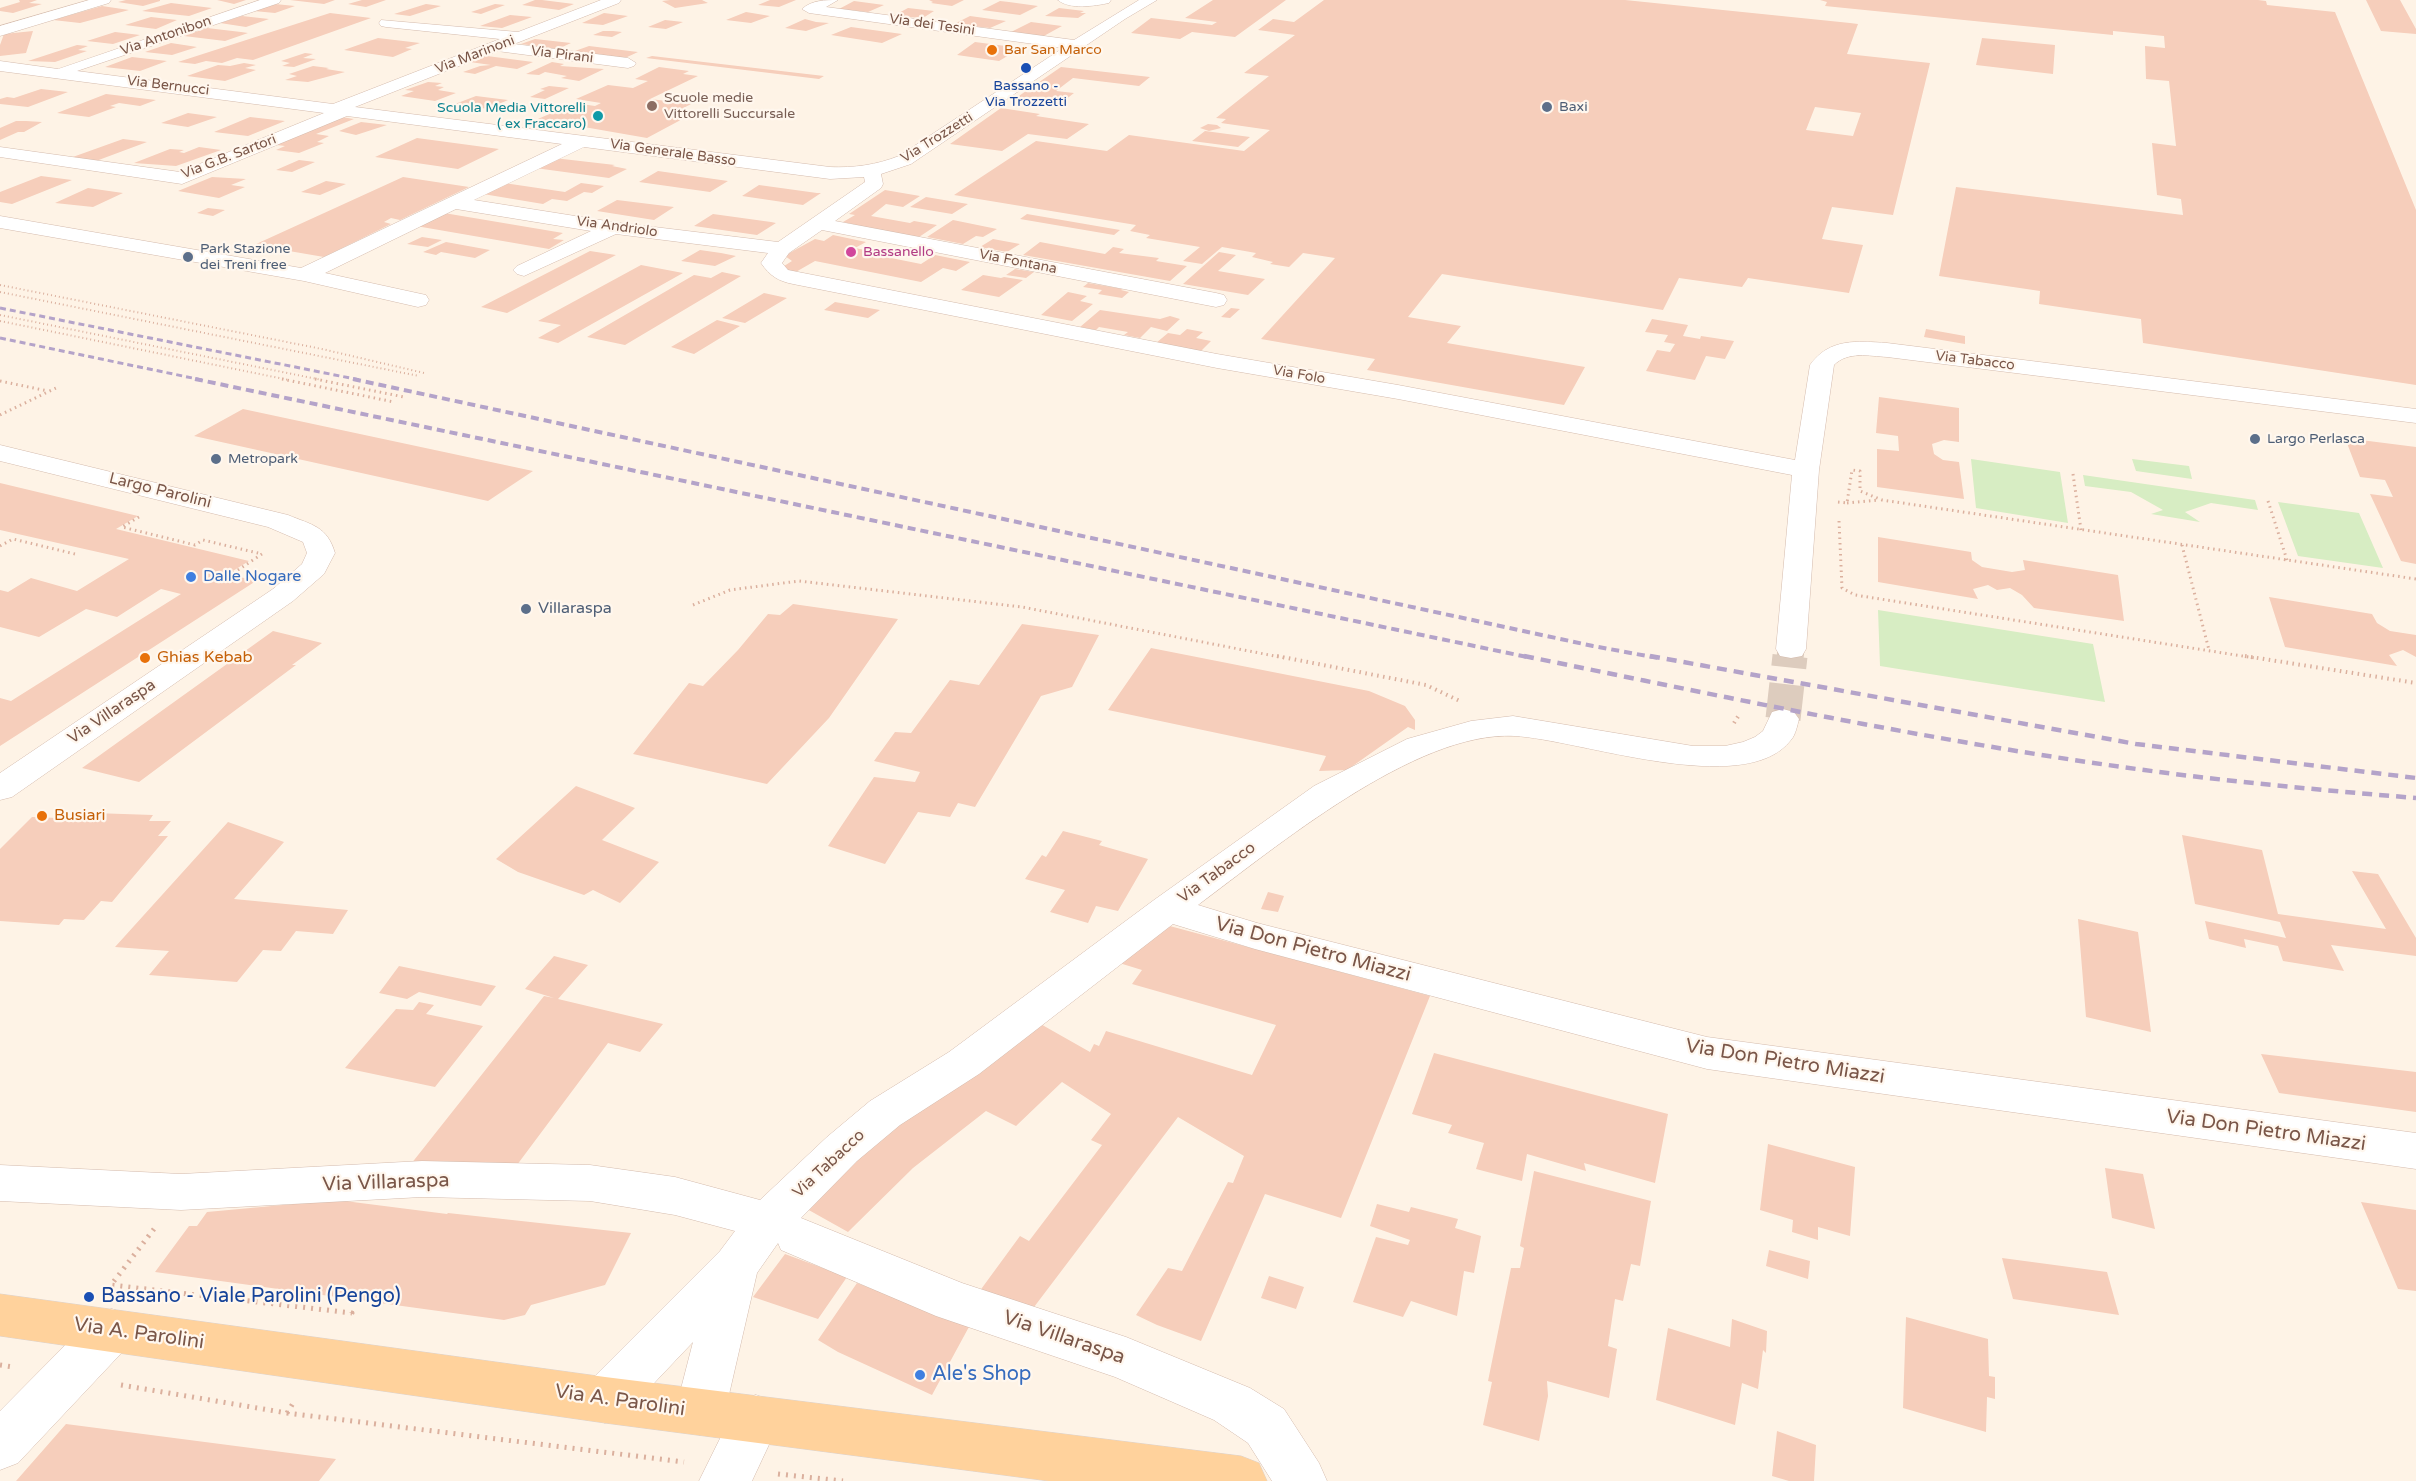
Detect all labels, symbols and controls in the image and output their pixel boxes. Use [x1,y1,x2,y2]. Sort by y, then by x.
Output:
street label: Via dei Tesini [888,11,976,39]
street label: Via Antonibon [118,13,214,59]
street label: Via Marinoni [433,32,517,78]
place label: Bar San Marco [1004,42,1102,58]
street label: Via Pirani [530,43,594,67]
marker: Bar San Marco [985,43,999,57]
marker: Bassano - Via Trozzetti [1019,61,1033,75]
street label: Via Bernucci [126,73,210,99]
place label: Bassano - Via Trozzetti [985,78,1067,110]
place label: Scuole medie Vittorelli Succursale [664,90,795,122]
marker: Scuole medie Vittorelli Succursale [645,99,659,113]
place label: Baxi [1559,99,1588,115]
place label: Scuola Media Vittorelli ( ex Fraccaro) [437,100,586,132]
marker: Baxi [1540,100,1554,114]
marker: Scuola Media Vittorelli ( ex Fraccaro) [591,109,605,123]
street label: Via Trozzetti [898,109,976,167]
street label: Via G.B. Sartori [179,131,279,183]
street label: Via Generale Basso [609,136,737,170]
street label: Via Andriolo [575,213,659,241]
place label: Park Stazione dei Treni free [200,241,290,274]
place label: Bassanello [863,244,934,260]
marker: Bassanello [844,245,858,259]
street label: Via Fontana [978,246,1058,278]
marker: Park Stazione dei Treni free [181,250,195,264]
street label: Via Tabacco [1934,348,2016,374]
street label: Via Folo [1271,362,1327,388]
place label: Largo Perlasca [2267,431,2365,447]
marker: Largo Perlasca [2248,432,2262,446]
place label: Metropark [228,451,298,467]
marker: Metropark [209,452,223,466]
street label: Largo Parolini [107,469,213,513]
place label: Dalle Nogare [203,567,301,587]
marker: Dalle Nogare [184,570,198,584]
place label: Villaraspa [538,599,612,619]
marker: Villaraspa [519,602,533,616]
place label: Ghias Kebab [157,648,253,668]
marker: Ghias Kebab [138,651,152,665]
street label: Via Villaraspa [64,676,160,748]
place label: Busiari [54,806,105,826]
marker: Busiari [35,809,49,823]
street label: Via Tabacco [1174,838,1260,908]
street label: Via Don Pietro Miazzi [1213,912,1413,988]
street label: Via Don Pietro Miazzi [1684,1034,1886,1090]
street label: Via Don Pietro Miazzi [2165,1105,2367,1157]
street label: Via Tabacco [789,1126,869,1202]
street label: Via Villaraspa [322,1169,450,1197]
place label: Bassano - Viale Parolini (Pengo) [101,1285,401,1309]
marker: Bassano - Viale Parolini (Pengo) [82,1290,96,1304]
street label: Via Villaraspa [1000,1306,1128,1370]
street label: Via A. Parolini [72,1313,206,1355]
place label: Ale's Shop [932,1363,1031,1387]
marker: Ale's Shop [913,1368,927,1382]
street label: Via A. Parolini [553,1380,687,1422]

